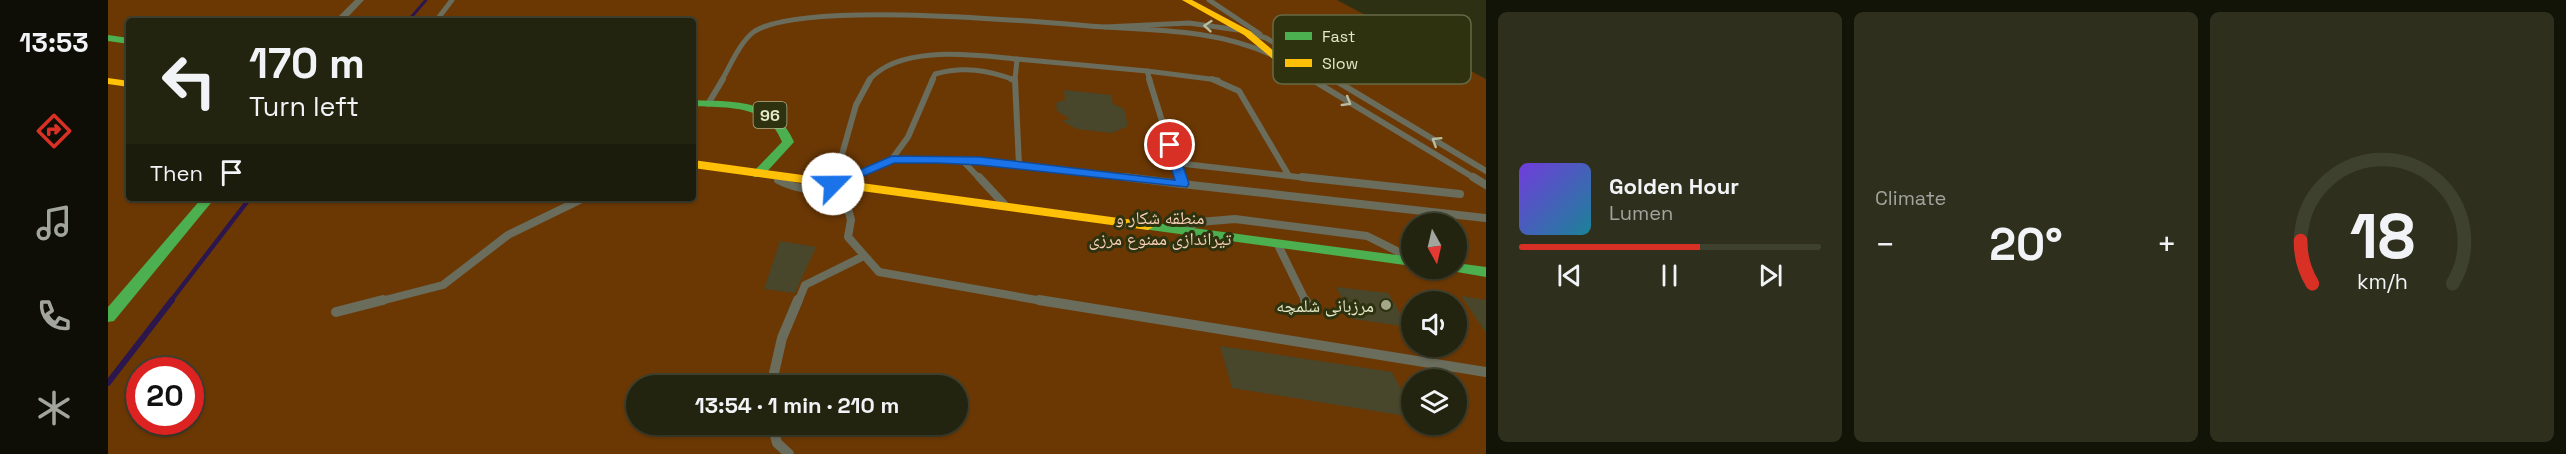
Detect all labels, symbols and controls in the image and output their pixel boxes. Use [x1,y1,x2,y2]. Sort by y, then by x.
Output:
legend [1273,15,1471,84]
one-way arrow [1203,20,1212,33]
text: 13:53 [19,25,89,60]
text: Fast [1322,26,1355,47]
text: 170 m [249,37,365,90]
icon: left [150,42,228,120]
text: Slow [1322,53,1358,74]
text: Turn left [249,89,359,124]
one-way arrow [1341,94,1351,106]
road number: 96 [754,102,786,128]
icon: directions [33,110,75,152]
pin [1144,119,1195,170]
icon: arrive [1153,128,1186,161]
one-way arrow [1432,136,1442,148]
position arrow [801,152,865,216]
icon: arrive [215,156,248,189]
text: Then [150,159,203,187]
text: Golden Hour [1609,172,1739,200]
text: Climate [1875,185,1946,211]
text: 18 [2349,197,2415,276]
text: Lumen [1609,200,1673,226]
icon: music [33,202,75,244]
park label: منطقه شکار و تیراندازی ممنوع مرزی [1088,206,1232,250]
north arrow [1401,213,1467,279]
map controls [1401,213,1467,435]
text: 20° [1989,216,2063,273]
text: − [1875,224,1895,266]
text: + [2157,224,2177,266]
icon: previous [1553,259,1586,292]
icon: pause [1653,259,1686,292]
icon: next [1754,259,1787,292]
text: km/h [2356,268,2408,295]
button: sound [1401,291,1467,357]
place label: مرزبانی شلمچه [1276,294,1374,317]
icon: phone [33,295,75,337]
marker: مرزبانی شلمچه [1379,298,1393,312]
speed limit sign: 20 [126,357,204,435]
button: layers [1401,369,1467,435]
icon: climate [33,387,75,429]
text: 13:54 · 1 min · 210 m [695,391,899,419]

